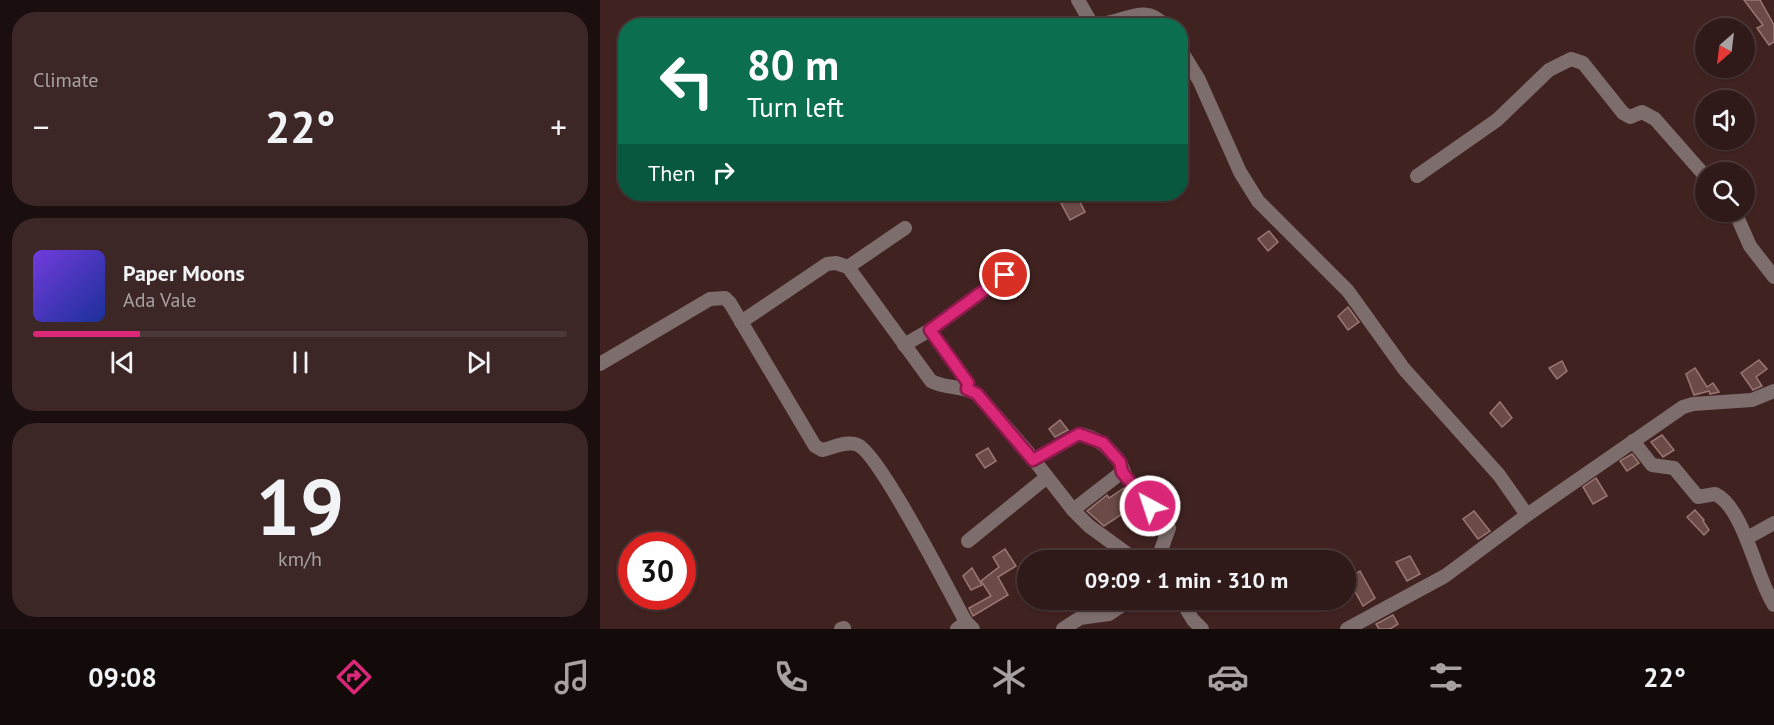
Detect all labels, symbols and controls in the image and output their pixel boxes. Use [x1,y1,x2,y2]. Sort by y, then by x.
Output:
north arrow [1695,18,1755,78]
map controls [1695,18,1755,222]
text: 80 m [747,37,839,92]
icon: left [648,42,726,120]
text: Climate [33,67,99,93]
text: Turn left [747,90,844,124]
button: sound [1695,90,1755,150]
text: 22° [265,97,335,155]
text: − [33,105,50,148]
text: + [550,105,567,148]
icon: right [707,156,740,189]
text: Then [648,159,695,187]
button: search [1695,162,1755,222]
pin [979,249,1030,300]
icon: arrive [988,258,1021,291]
text: Paper Moons [123,259,245,287]
text: Ada Vale [123,287,196,313]
icon: previous [106,346,139,379]
icon: pause [284,346,317,379]
icon: next [462,346,495,379]
text: 19 [256,456,344,557]
position arrow [1118,474,1182,538]
speed limit sign: 30 [618,532,696,610]
text: km/h [278,546,322,572]
text: 09:09 · 1 min · 310 m [1085,566,1288,594]
icon: directions [333,656,375,698]
icon: music [551,656,593,698]
icon: phone [770,656,812,698]
icon: climate [988,656,1030,698]
icon: car [1207,656,1249,698]
icon: filters [1425,656,1467,698]
text: 09:08 [88,660,157,694]
text: 22° [1643,660,1686,694]

